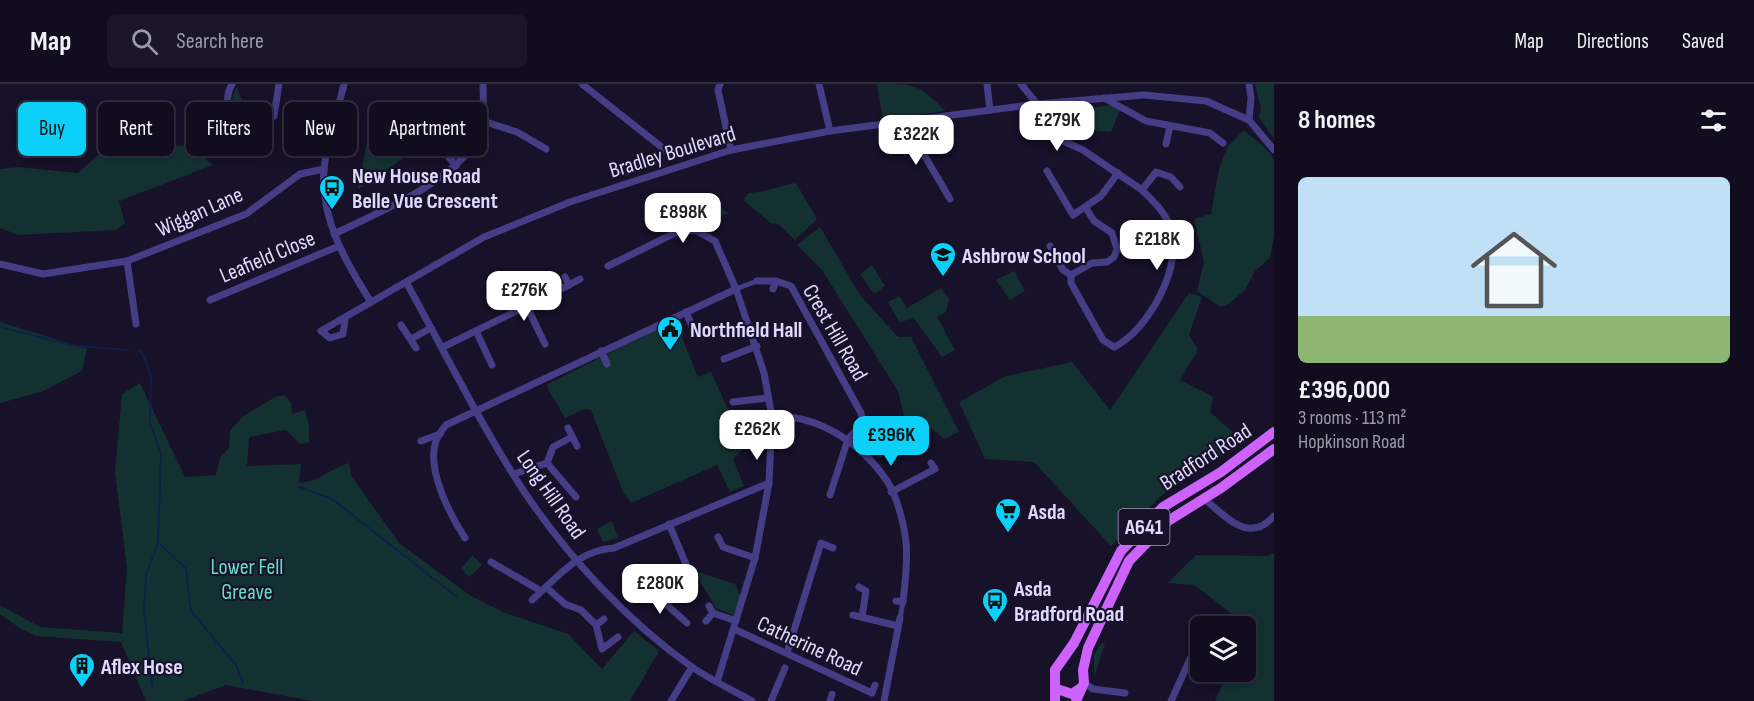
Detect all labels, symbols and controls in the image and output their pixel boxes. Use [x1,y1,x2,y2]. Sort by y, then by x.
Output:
search box [107,14,527,68]
text: Map [30,25,71,58]
icon: search [128,25,161,58]
text: Search here [176,28,264,55]
text: Map [1514,29,1544,54]
text: Directions [1577,29,1649,54]
text: Saved [1682,29,1724,54]
pin: £279K [1015,101,1099,152]
chip: Buy [18,102,86,156]
chip: Rent [98,102,174,156]
chip: Filters [186,102,272,156]
chip: New [284,102,357,156]
chip: Apartment [369,102,487,156]
icon: filters [1697,104,1730,137]
text: 8 homes [1298,105,1376,136]
text: £279K [1033,108,1081,132]
pin: £322K [874,115,958,166]
street label: Bradley Boulevard [606,120,739,184]
text: £322K [893,122,939,146]
place label: New House Road Belle Vue Crescent [352,163,498,215]
bus stop icon: New House Road Belle Vue Crescent [317,173,347,211]
street label: Wiggan Lane [152,181,247,243]
pin: £898K [641,193,725,244]
text: £898K [659,200,707,224]
icon: home [1460,216,1568,324]
pin: £218K [1115,220,1199,271]
street label: Leafield Close [216,225,319,290]
text: £218K [1134,227,1180,251]
school or university icon: Ashbrow School [928,240,958,278]
place label: Ashbrow School [961,243,1086,270]
pin: £276K [482,271,566,322]
text: £276K [500,278,548,302]
street label: Crest Hill Road [796,280,873,386]
public building icon: Northfield Hall [655,314,685,352]
place label: Northfield Hall [690,317,802,344]
text: £396,000 [1298,375,1390,406]
text: 3 rooms · 113 m² [1298,406,1407,430]
pin: £262K [715,410,799,461]
pin: £396K [849,416,933,467]
text: £262K [733,417,781,441]
street label: Bradford Road [1155,418,1257,497]
text: £396K [867,423,915,447]
text: Hopkinson Road [1298,430,1405,454]
street label: Long Hill Road [510,445,591,545]
supermarket icon: Asda [993,496,1023,534]
place label: Asda [1027,499,1066,526]
road number: A641 [1118,509,1170,545]
park label: Lower Fell Greave [211,554,283,606]
pin: £280K [618,564,702,615]
text: £280K [636,571,684,595]
place label: Asda Bradford Road [1013,576,1124,628]
bus stop icon: Asda Bradford Road [980,586,1010,624]
street label: Catherine Road [753,610,866,682]
map controls [1190,616,1256,682]
button: layers [1190,616,1256,682]
building icon: Aflex Hose [67,651,97,689]
place label: Aflex Hose [100,654,183,681]

